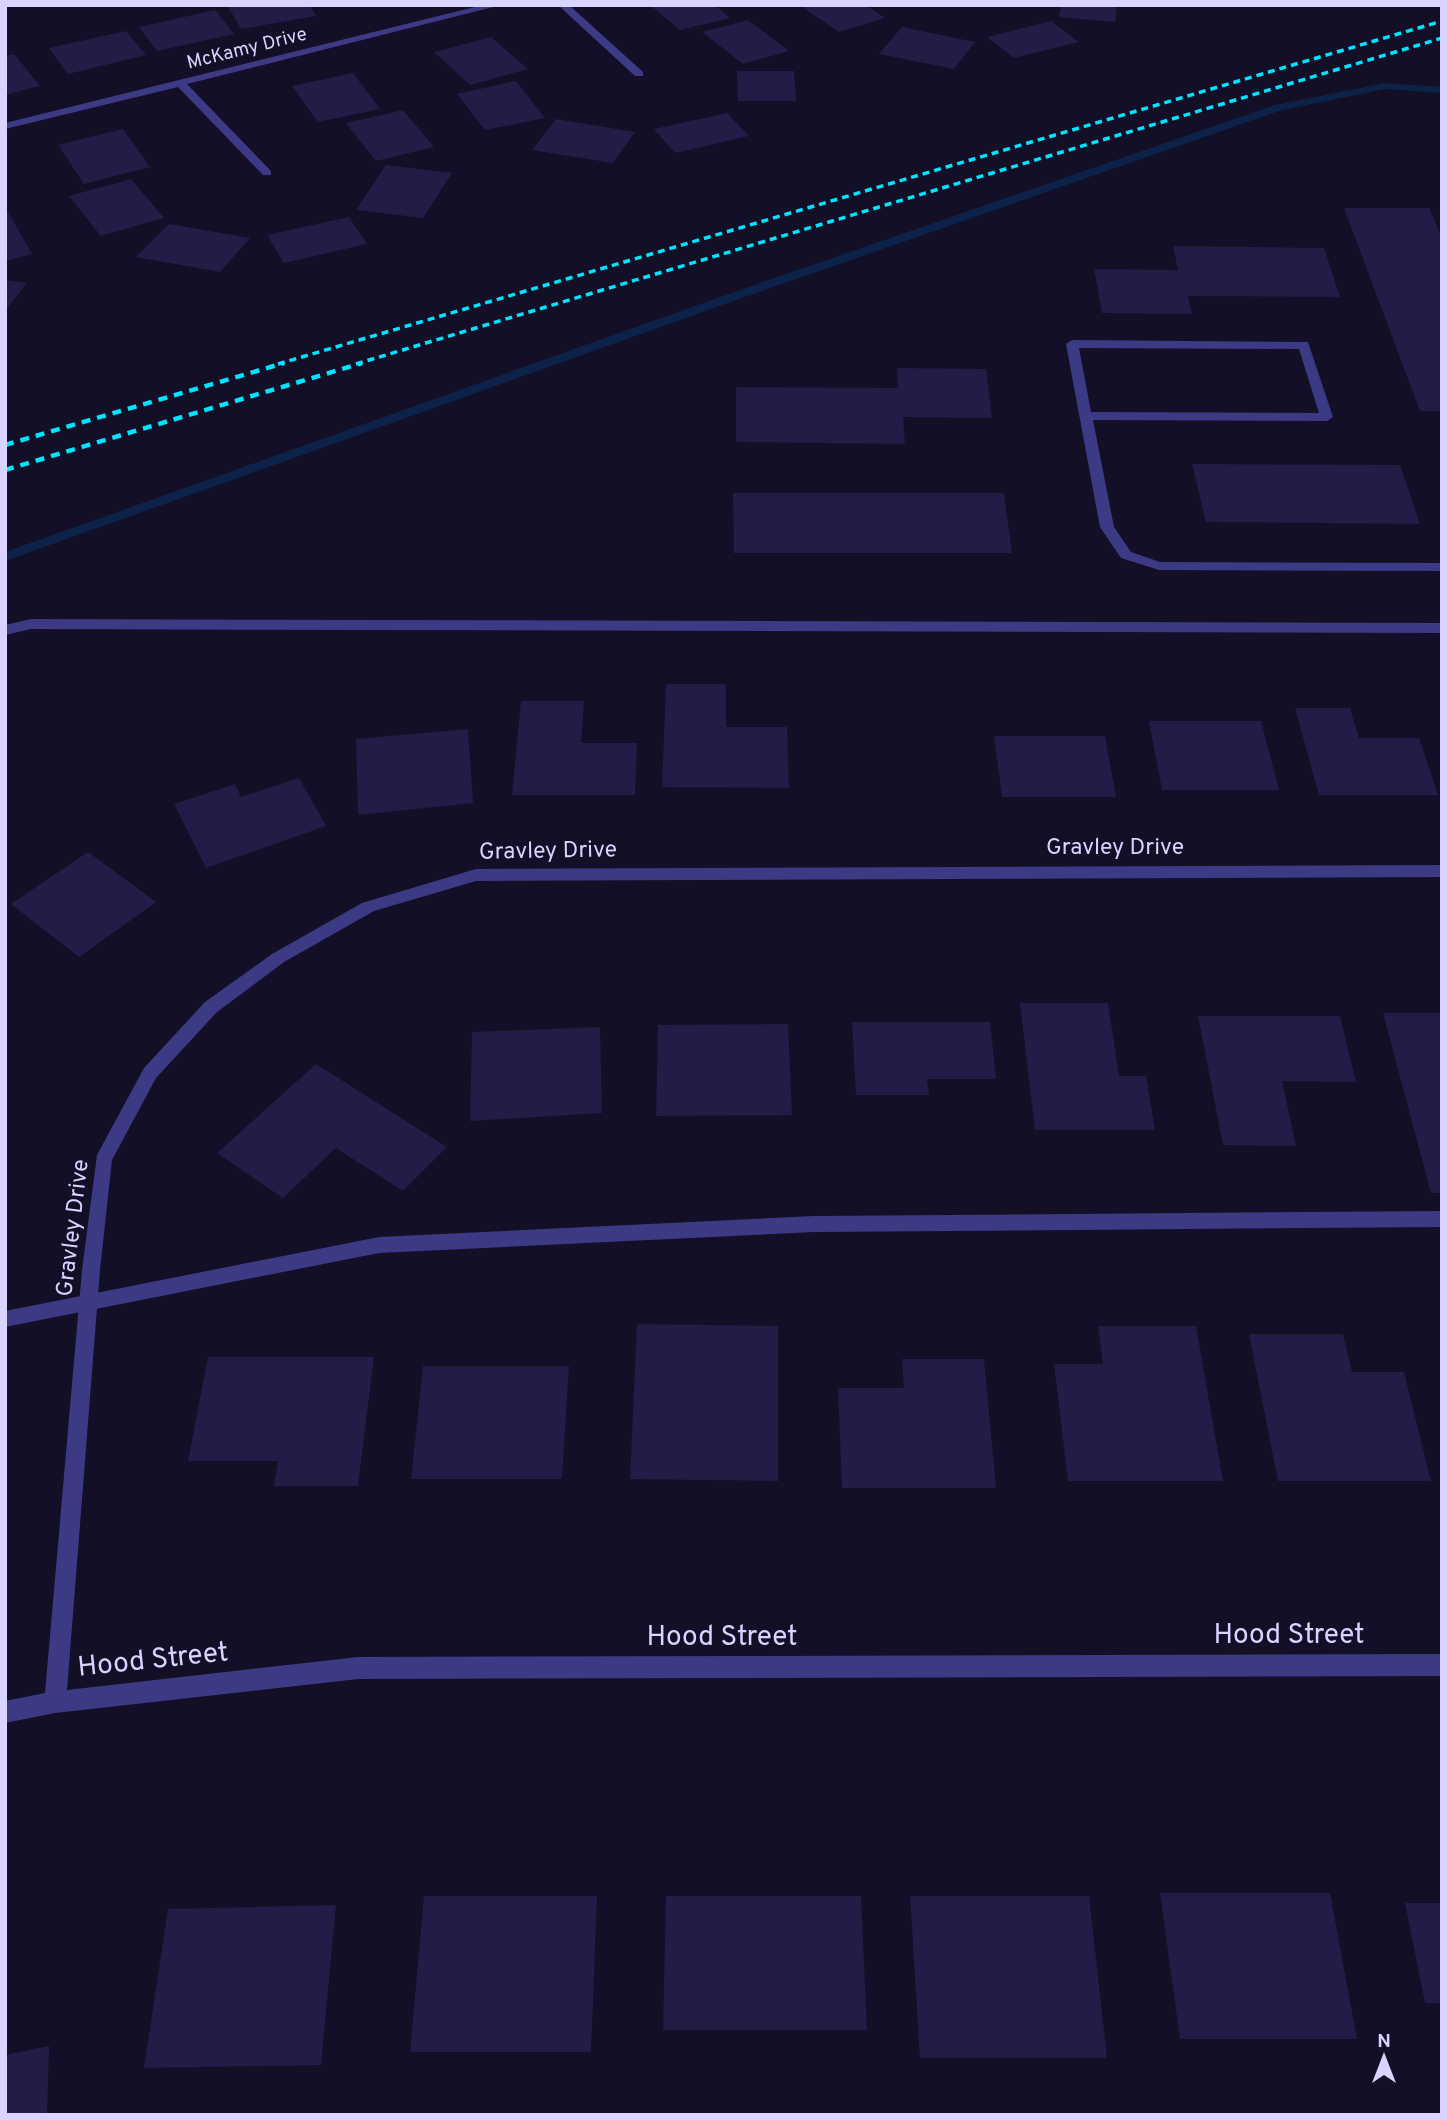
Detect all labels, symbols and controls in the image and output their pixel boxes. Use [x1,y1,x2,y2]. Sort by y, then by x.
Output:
street label: McKamy Drive [184,22,310,76]
street label: Gravley Drive [1046,834,1184,863]
street label: Gravley Drive [479,836,617,868]
street label: Gravley Drive [51,1158,97,1298]
street label: Hood Street [1213,1618,1365,1654]
street label: Hood Street [646,1620,798,1656]
street label: Hood Street [76,1635,230,1687]
north arrow [1349,2022,1419,2092]
text: N [1377,2030,1391,2054]

